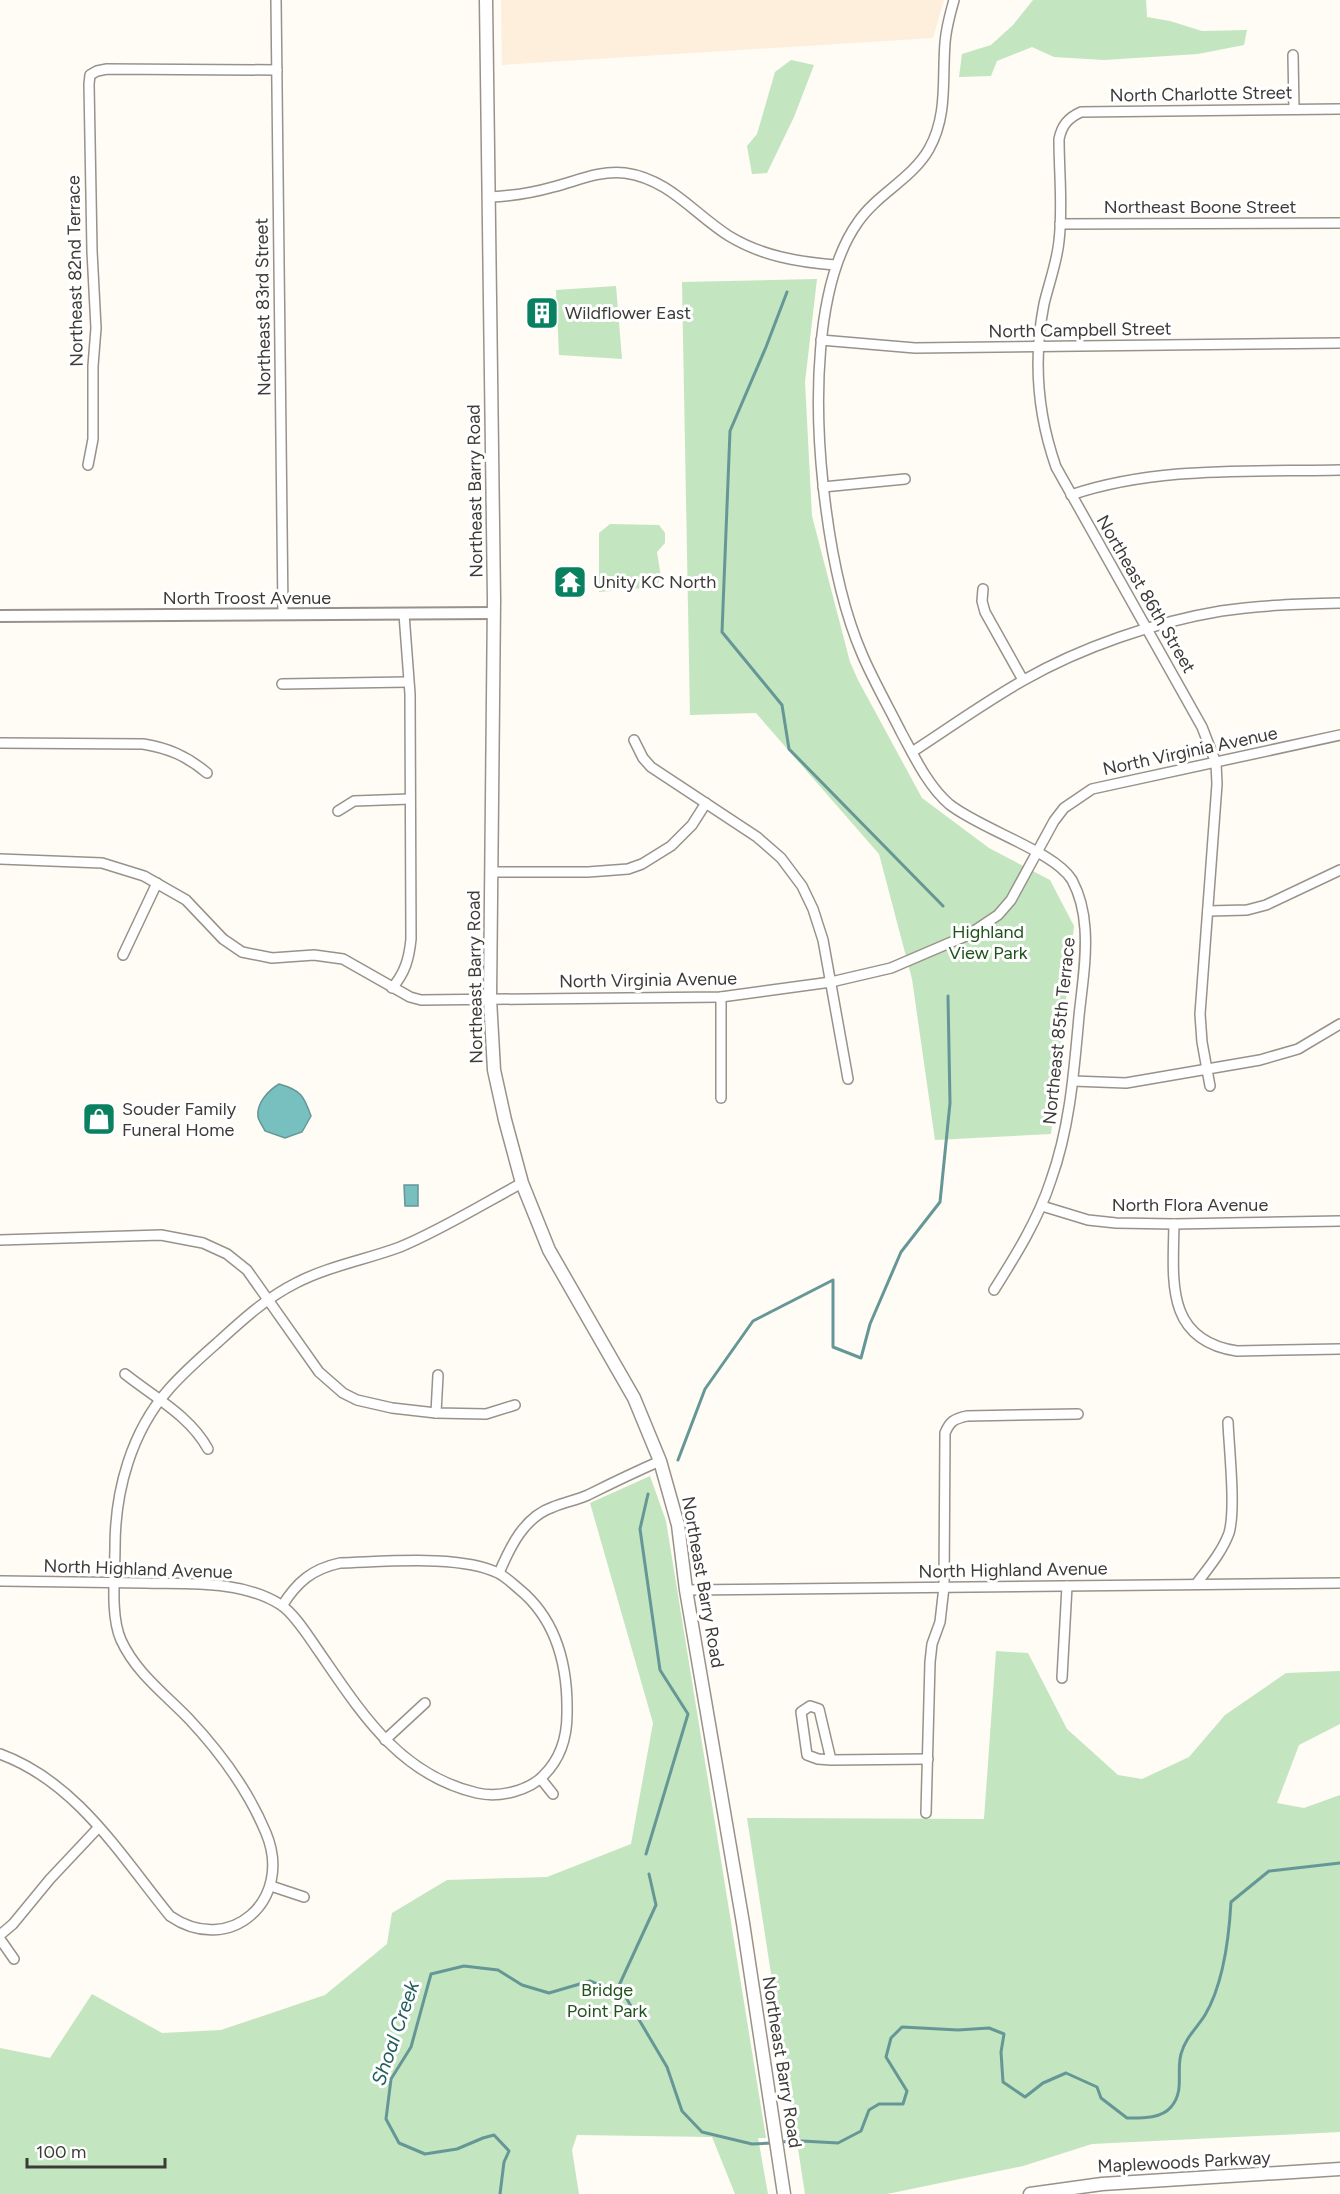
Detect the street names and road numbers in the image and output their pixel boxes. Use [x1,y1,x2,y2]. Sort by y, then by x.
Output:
street label: North Charlotte Street [1109,81,1293,107]
street label: Northeast 82nd Terrace [62,175,88,367]
street label: Northeast Boone Street [1104,196,1296,218]
street label: Northeast 83rd Street [250,217,276,396]
street label: North Campbell Street [988,317,1172,343]
street label: Northeast Barry Road [462,404,488,578]
street label: Northeast 86th Street [1092,511,1200,677]
street label: North Troost Avenue [163,587,331,609]
street label: North Virginia Avenue [1101,722,1279,780]
street label: Northeast Barry Road [462,890,488,1064]
street label: Northeast 85th Terrace [1038,936,1080,1126]
street label: North Virginia Avenue [559,967,737,993]
street label: North Flora Avenue [1112,1194,1268,1216]
street label: Northeast Barry Road [677,1495,729,1669]
street label: North Highland Avenue [43,1555,233,1583]
street label: North Highland Avenue [918,1557,1108,1583]
street label: Northeast Barry Road [758,1975,806,2149]
street label: Maplewoods Parkway [1097,2146,1272,2178]

